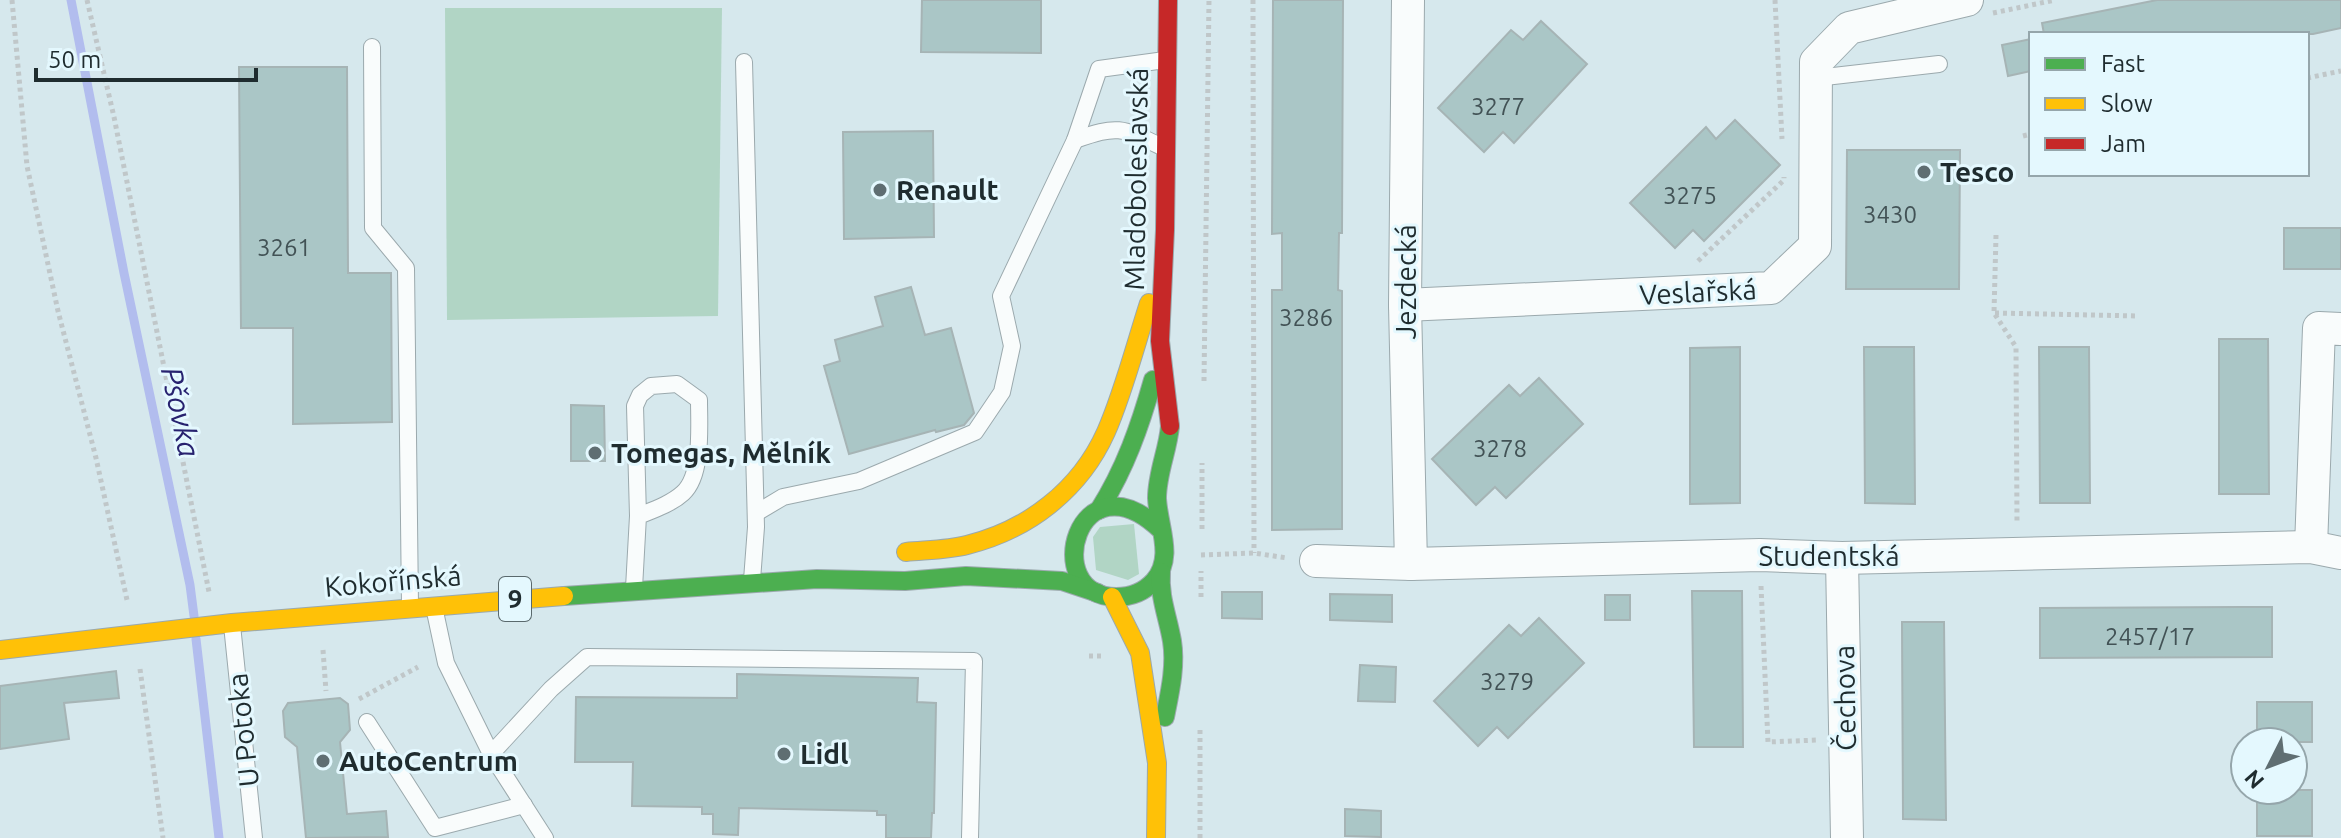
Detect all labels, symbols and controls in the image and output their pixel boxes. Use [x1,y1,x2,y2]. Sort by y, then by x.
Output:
scale bar [36,32,256,82]
legend [2029,32,2309,176]
text: 50 m [48,46,101,73]
text: Fast [2101,50,2145,77]
street label: Mladoboleslavská [1118,67,1153,291]
text: Slow [2101,90,2153,117]
house number: 3277 [1471,93,1525,120]
text: Jam [2101,130,2146,157]
place label: Tesco [1940,156,2014,187]
marker: Tesco [1915,163,1933,181]
place label: Renault [896,174,998,205]
marker: Renault [871,181,889,199]
house number: 3275 [1663,182,1717,209]
house number: 3430 [1863,201,1917,228]
street label: Jezdecká [1390,224,1421,340]
house number: 3261 [257,234,311,261]
street label: Veslařská [1639,273,1757,310]
house number: 3286 [1279,304,1333,331]
water label: Pšovka [155,364,207,460]
house number: 3278 [1473,435,1527,462]
place label: Tomegas, Mělník [611,437,831,468]
marker: Tomegas, Mělník [586,444,604,462]
street label: Studentská [1758,540,1900,571]
street label: Kokořínská [323,559,463,602]
road number: 9 [499,577,531,621]
house number: 2457/17 [2105,623,2195,650]
street label: Čechova [1827,645,1861,751]
house number: 3279 [1480,668,1534,695]
street label: U Potoka [221,672,264,788]
north arrow [2229,726,2309,806]
place label: Lidl [800,738,848,769]
place label: AutoCentrum [339,745,518,776]
marker: Lidl [775,745,793,763]
marker: AutoCentrum [314,752,332,770]
text: N [2239,765,2269,794]

